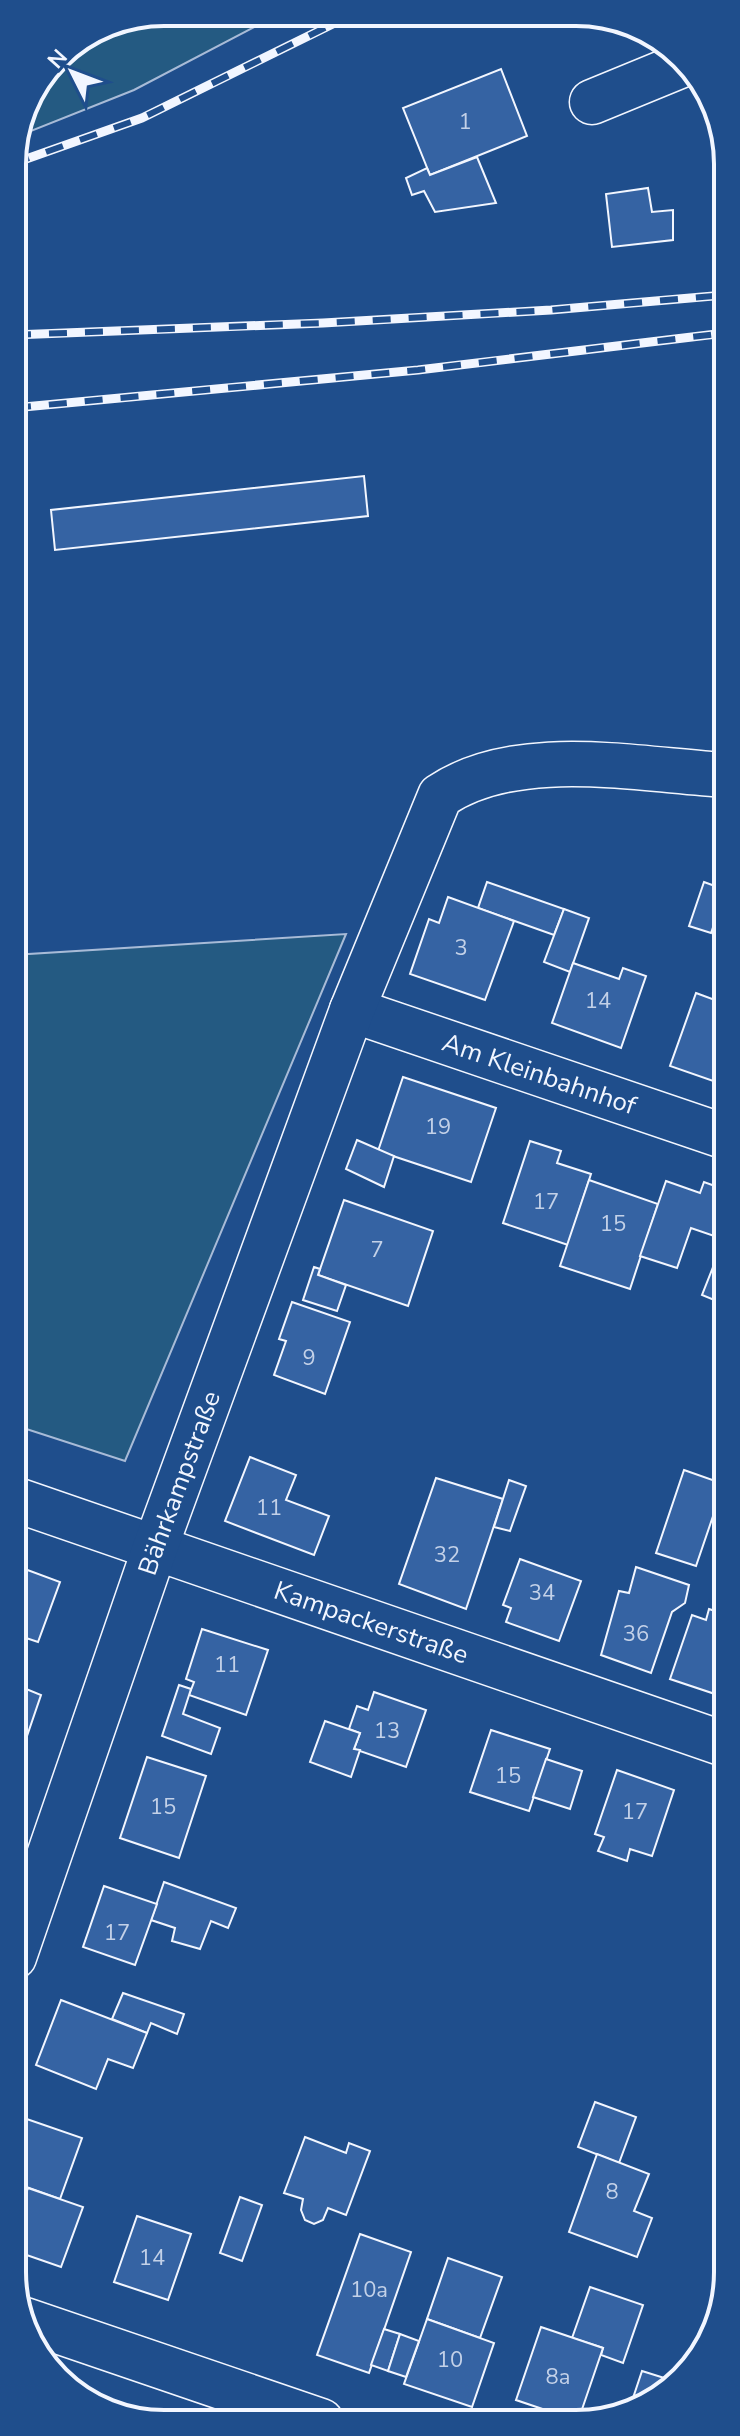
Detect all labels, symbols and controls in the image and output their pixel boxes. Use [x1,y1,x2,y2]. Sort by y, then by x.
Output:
north arrow [32,32,112,112]
text: N [41,43,75,75]
house number: 1 [458,107,472,137]
house number: 3 [454,933,468,963]
house number: 14 [585,986,611,1016]
street label: Am Kleinbahnhof [438,1025,641,1123]
house number: 19 [425,1112,451,1142]
house number: 17 [533,1187,559,1217]
house number: 15 [600,1209,626,1239]
house number: 7 [370,1235,384,1265]
house number: 9 [302,1343,316,1373]
street label: Bährkampstraße [129,1386,229,1580]
house number: 11 [256,1493,282,1523]
house number: 32 [434,1540,460,1570]
street label: Kampackerstraße [270,1573,473,1672]
house number: 34 [529,1578,555,1608]
house number: 36 [623,1619,649,1649]
house number: 11 [214,1650,240,1680]
house number: 13 [374,1716,400,1746]
house number: 15 [495,1761,521,1791]
house number: 15 [150,1792,176,1822]
house number: 17 [622,1797,648,1827]
house number: 17 [104,1918,130,1948]
house number: 8 [605,2177,619,2207]
house number: 14 [139,2243,165,2273]
house number: 10a [350,2275,388,2305]
house number: 10 [437,2345,463,2375]
house number: 8a [546,2362,570,2392]

